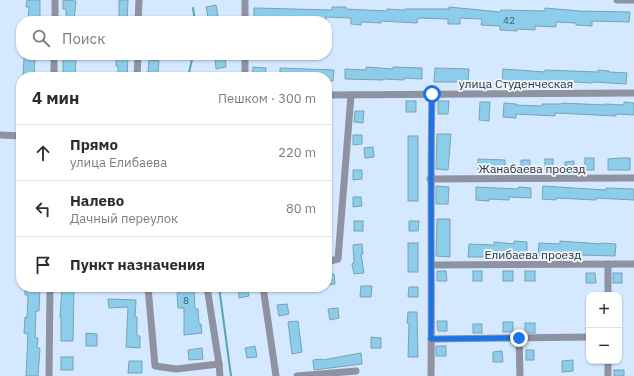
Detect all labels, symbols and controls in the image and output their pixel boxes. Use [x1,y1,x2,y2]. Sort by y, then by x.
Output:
house number: 42 [503,14,515,27]
search box [16,16,332,60]
icon: search [30,27,52,49]
text: Поиск [62,29,105,48]
street label: улица Студенческая [459,76,573,91]
route start [423,85,441,103]
text: 4 мин [32,87,79,109]
text: Пешком · 300 m [218,90,316,107]
text: Прямо [70,135,118,154]
icon: ahead [32,142,54,164]
text: 220 m [278,144,316,161]
text: улица Елибаева [70,154,167,171]
street label: Жанабаева проезд [478,161,586,176]
text: Налево [70,191,124,210]
icon: left [32,198,54,220]
text: 80 m [286,200,316,217]
text: Дачный переулок [70,210,178,227]
street label: Елибаева проезд [485,247,581,262]
icon: arrive [32,254,54,276]
text: Пункт назначения [70,255,205,274]
map controls [586,292,622,364]
button: + [586,292,622,328]
house number: 8 [183,294,189,307]
button: − [586,328,622,364]
route end [510,329,528,347]

